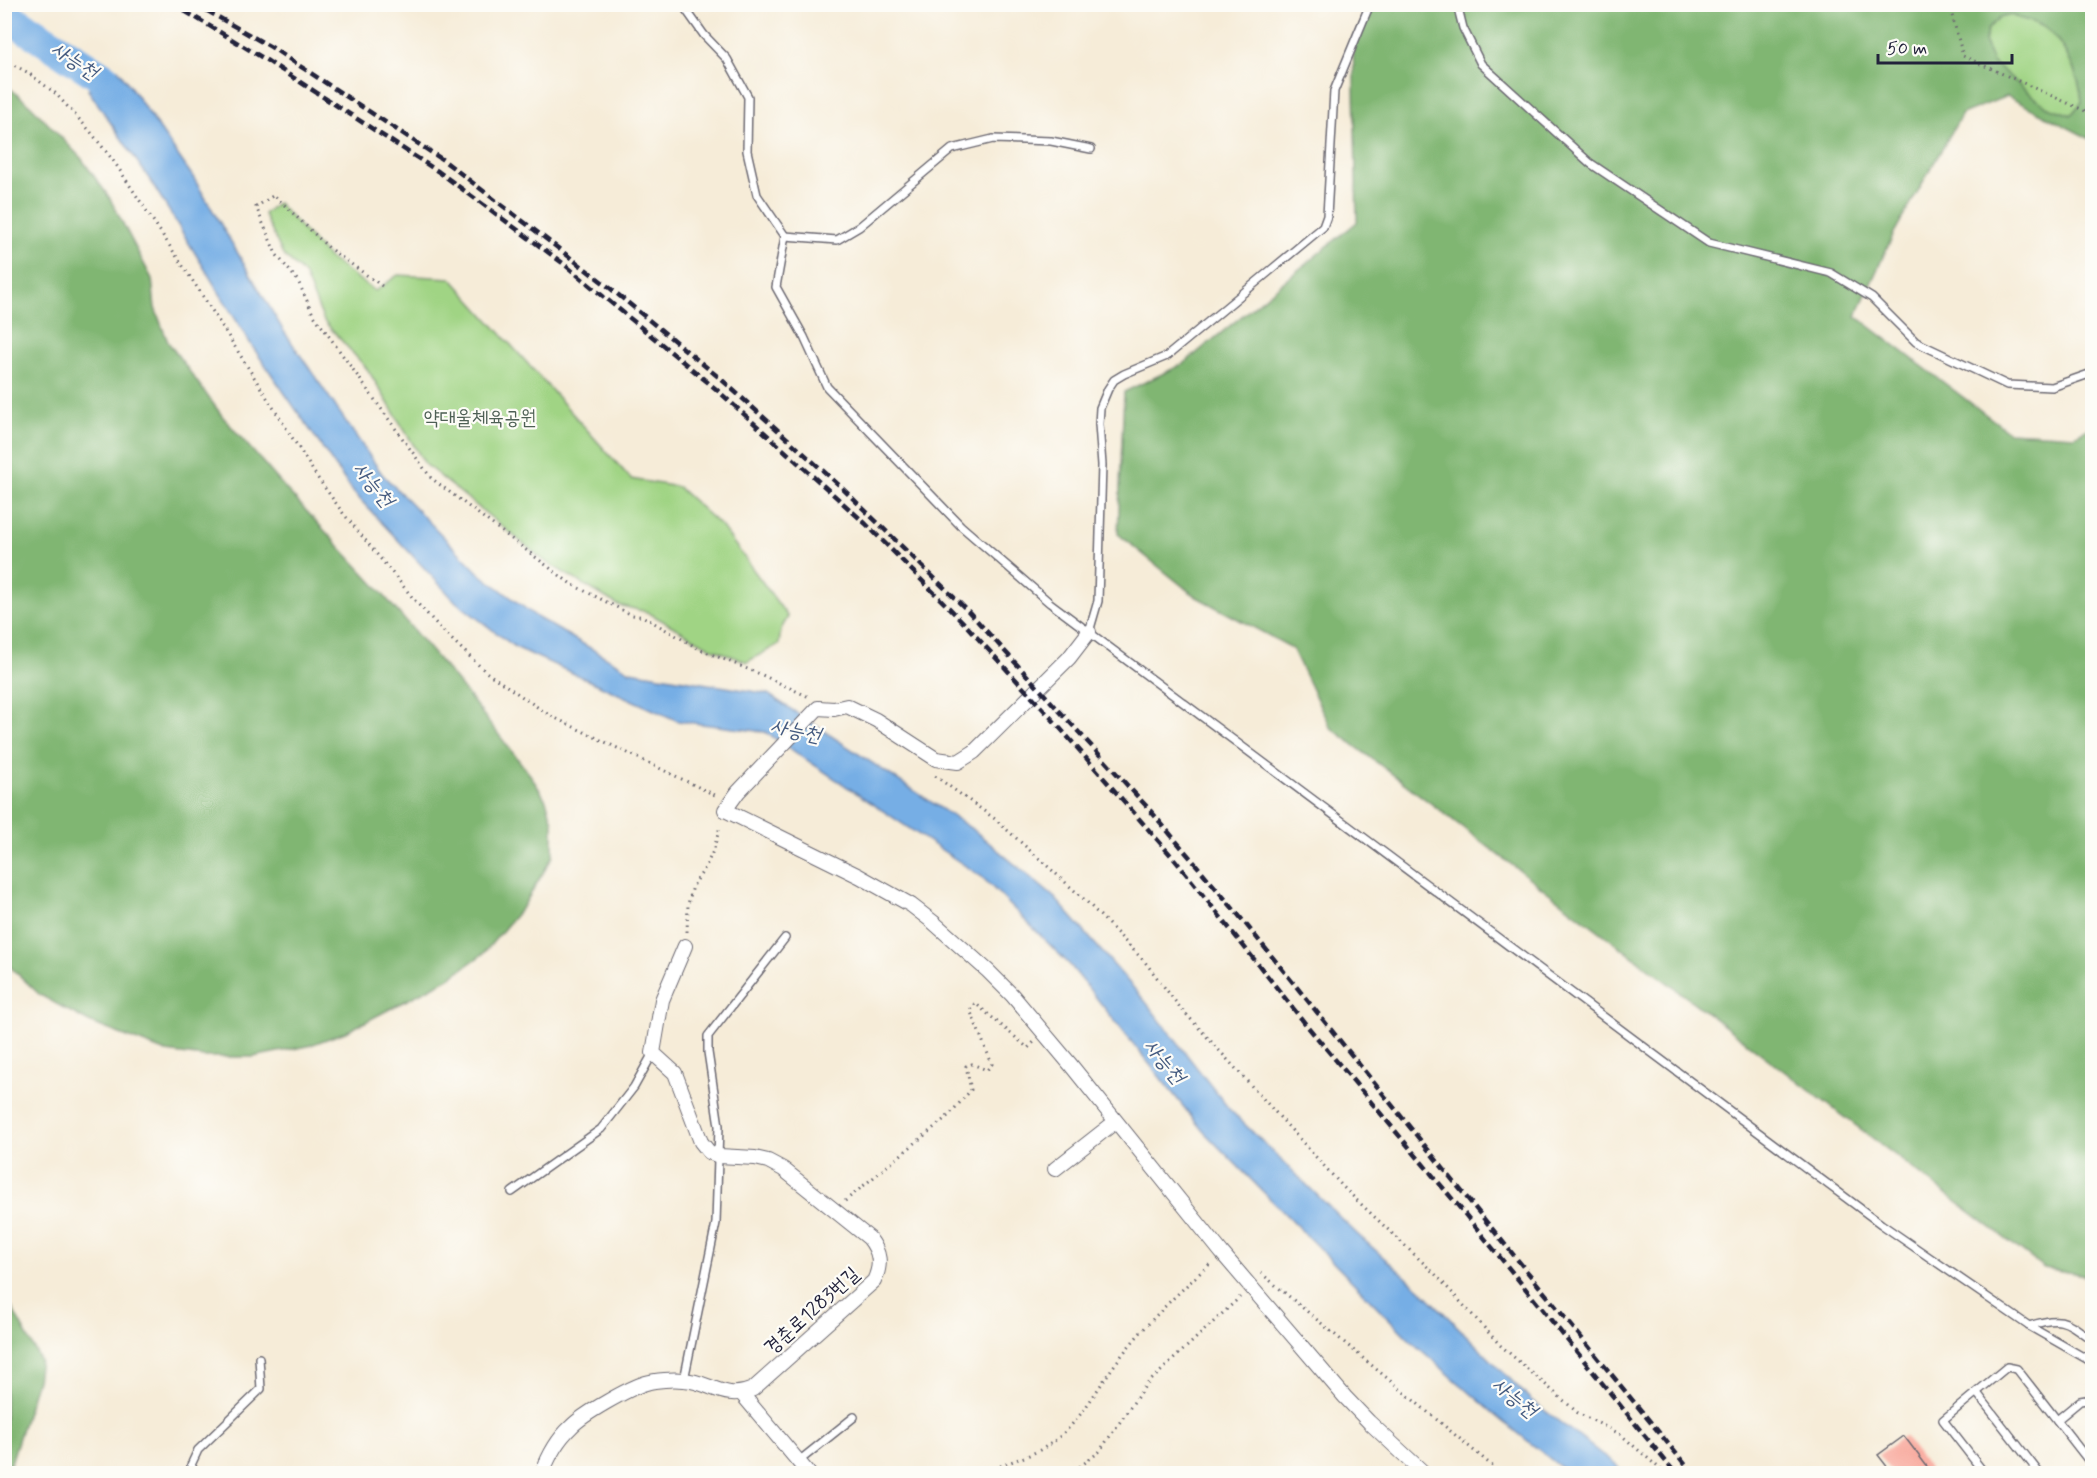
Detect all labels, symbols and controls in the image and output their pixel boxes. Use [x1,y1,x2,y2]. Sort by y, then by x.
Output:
scale bar [1878,27,2012,65]
water label: 사능천 [46,35,105,88]
text: 50 m [1887,37,1927,61]
park label: 약대울체육공원 [424,405,536,432]
water label: 사능천 [346,456,401,515]
water label: 사능천 [768,712,826,750]
water label: 사능천 [1137,1033,1193,1092]
street label: 경춘로1283번길 [759,1261,865,1361]
water label: 사능천 [1486,1371,1545,1426]

